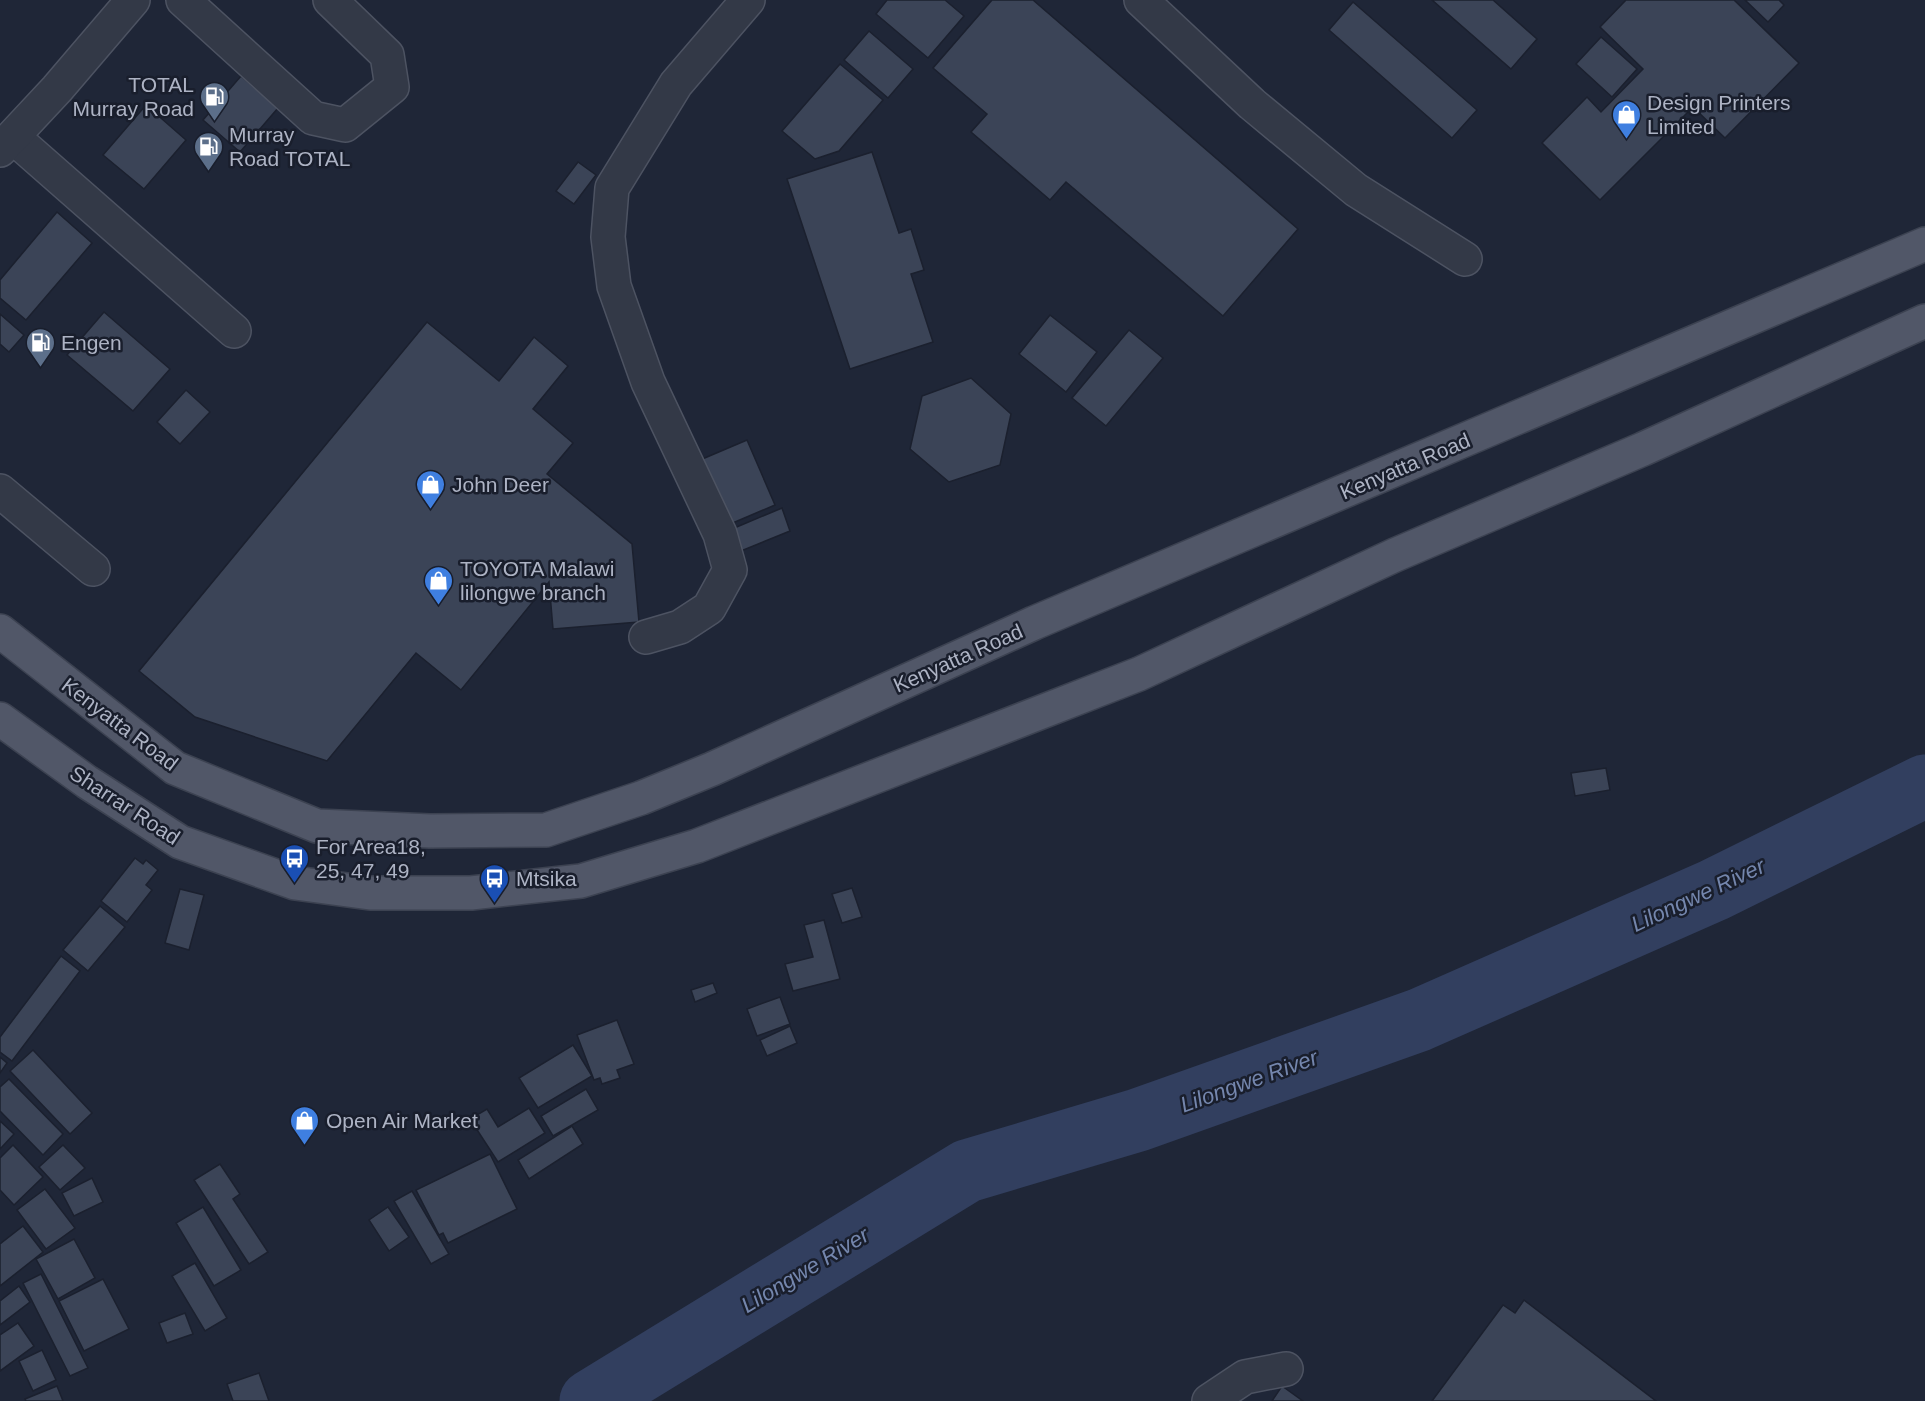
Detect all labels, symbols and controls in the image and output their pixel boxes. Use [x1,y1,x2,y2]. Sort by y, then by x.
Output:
place label: TOTAL Murray Road [73,73,194,120]
fuel station icon: TOTAL Murray Road [199,80,231,122]
place label: Design Printers Limited [1647,91,1791,138]
shop icon: Design Printers Limited [1610,98,1642,140]
place label: Murray Road TOTAL [229,123,350,170]
fuel station icon: Murray Road TOTAL [192,130,224,172]
fuel station icon: Engen [24,326,56,368]
place label: Engen [61,331,122,354]
street label: Kenyatta Road [1337,428,1473,504]
shop icon: John Deer [415,468,447,510]
place label: John Deer [452,473,549,496]
place label: TOYOTA Malawi lilongwe branch [460,557,614,604]
shop icon: TOYOTA Malawi lilongwe branch [423,564,455,606]
street label: Kenyatta Road [890,619,1026,697]
street label: Kenyatta Road [58,673,182,775]
street label: Sharrar Road [66,761,184,849]
place label: For Area18, 25, 47, 49 [316,835,426,882]
bus stop icon: For Area18, 25, 47, 49 [279,842,311,884]
water label: Lilongwe River [1627,852,1770,937]
bus stop icon: Mtsika [479,862,511,904]
place label: Mtsika [516,867,577,890]
water label: Lilongwe River [1177,1044,1323,1117]
shop icon: Open Air Market [289,1104,321,1146]
place label: Open Air Market [326,1109,478,1132]
water label: Lilongwe River [737,1221,875,1318]

